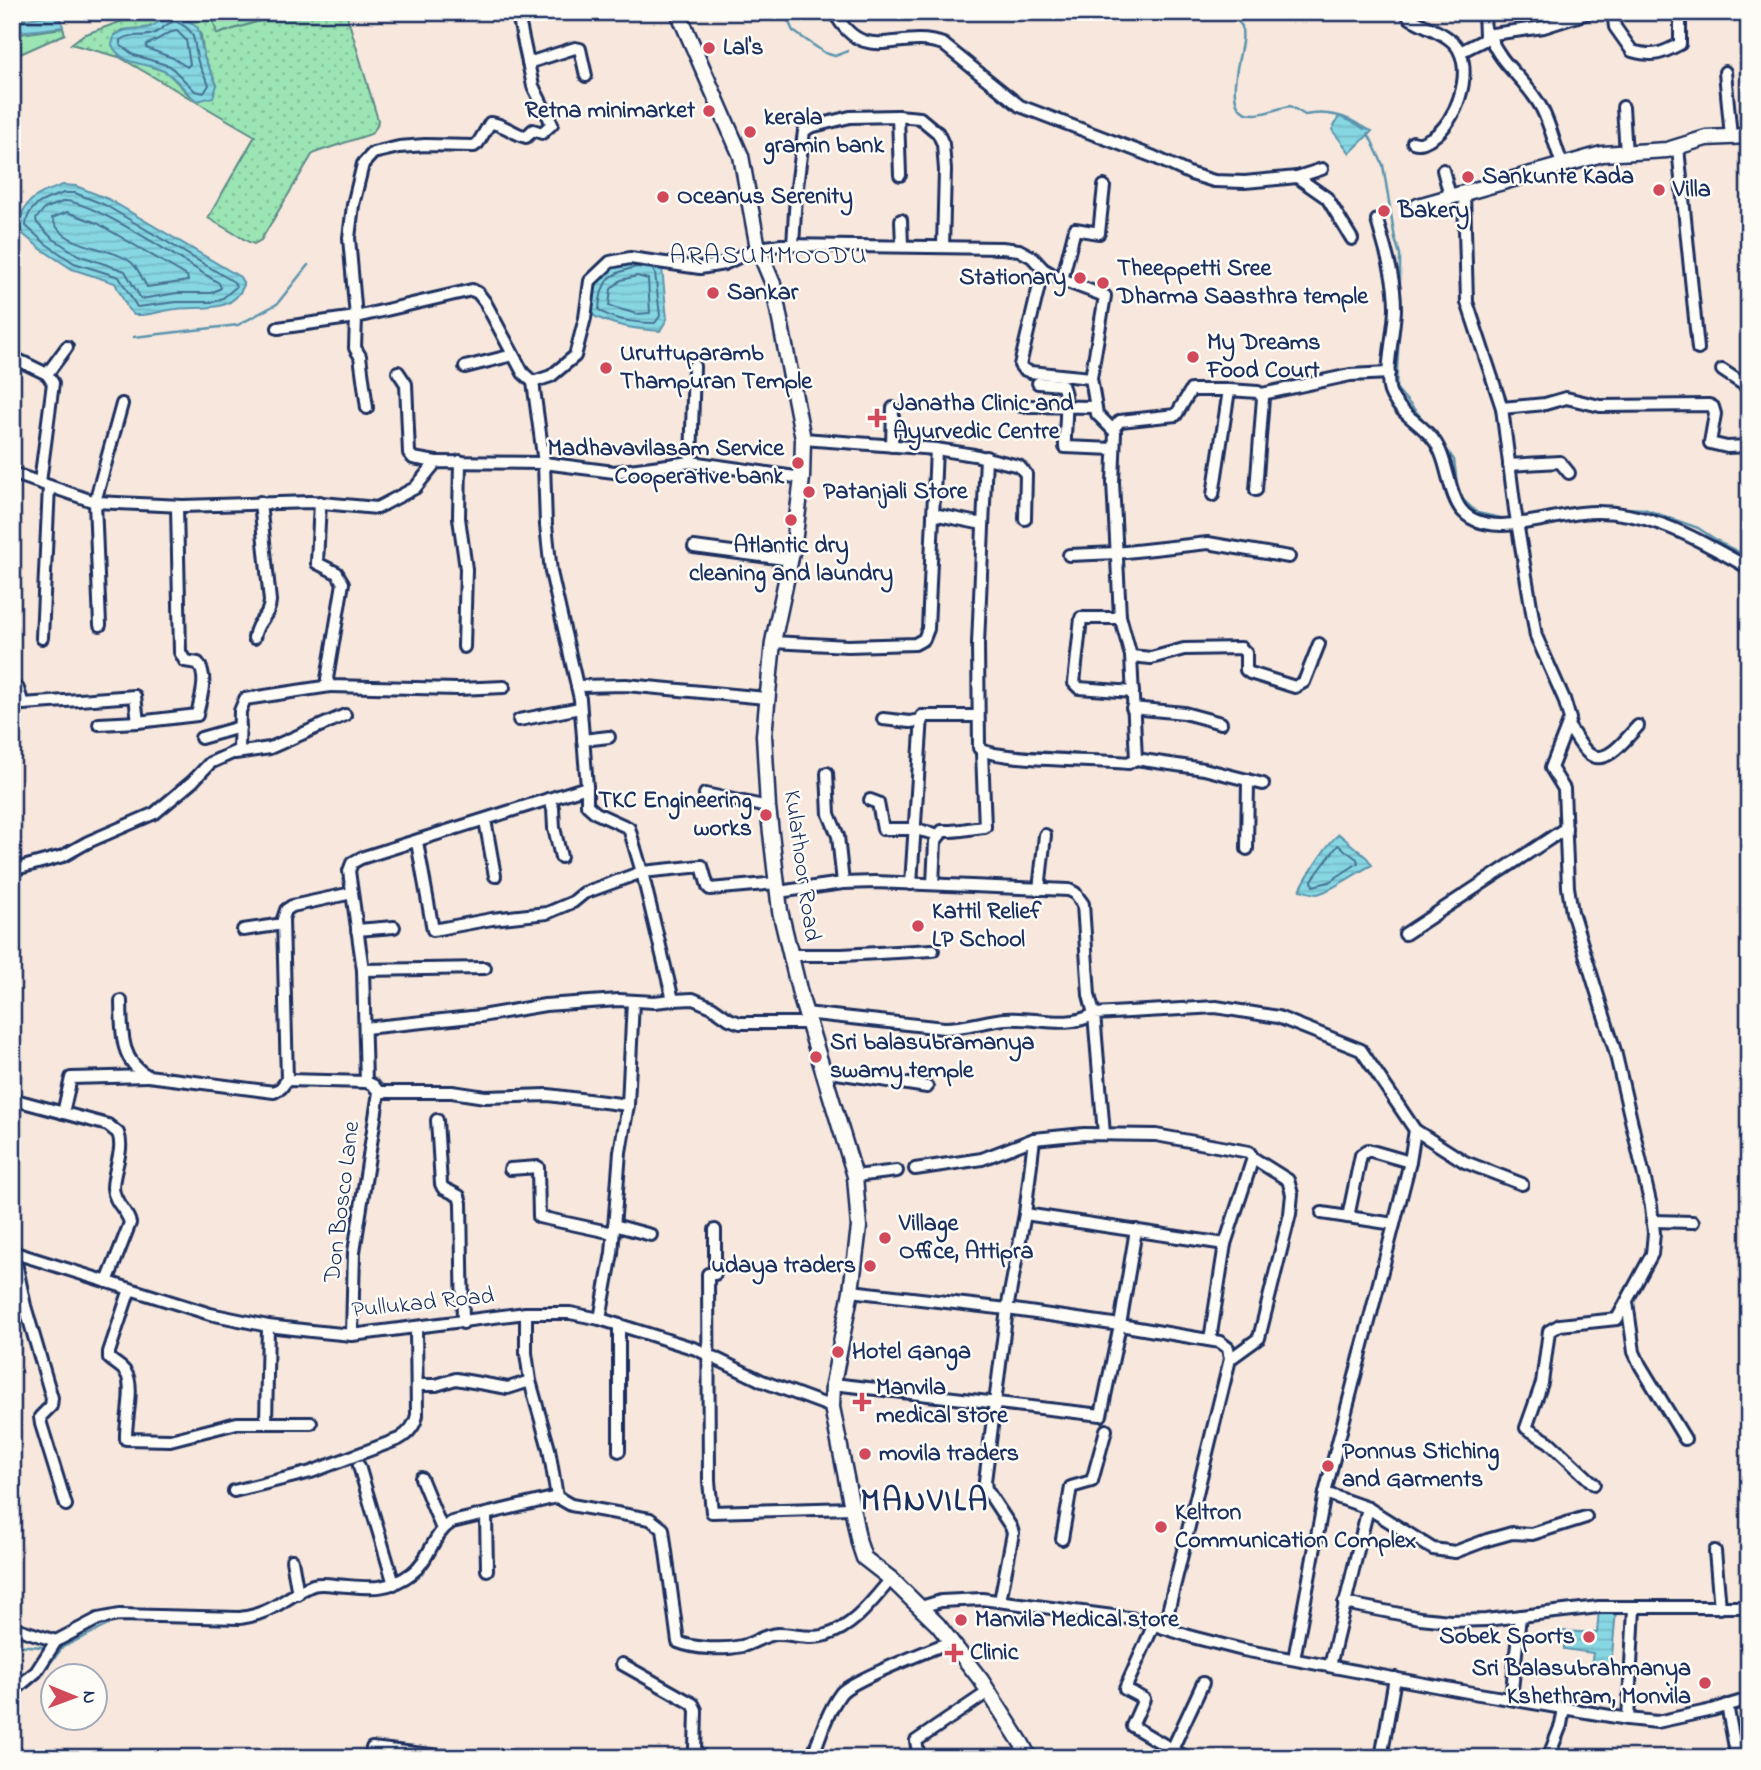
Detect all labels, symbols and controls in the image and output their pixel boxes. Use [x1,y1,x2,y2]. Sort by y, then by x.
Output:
place label: Lal's [723,31,764,66]
marker: Lal's [701,40,717,56]
place label: Retna minimarket [525,94,696,129]
place label: kerala gramin bank [763,101,884,165]
marker: Retna minimarket [701,103,717,119]
marker: kerala gramin bank [742,124,758,140]
place label: Sankunte Kada [1482,160,1634,195]
marker: Sankunte Kada [1460,169,1476,185]
place label: Villa [1672,173,1711,208]
place label: Oceanus Serenity [677,180,853,216]
marker: Villa [1651,182,1667,198]
marker: Oceanus Serenity [655,189,671,205]
place label: Bakery [1397,194,1469,230]
marker: Bakery [1376,203,1392,219]
district label: ARASUMMOODU [669,238,869,276]
place label: Theeppetti Sree Dharma Saasthra temple [1116,252,1369,315]
place label: Stationary [959,261,1066,297]
marker: Stationary [1072,270,1088,286]
marker: Theeppetti Sree Dharma Saasthra temple [1095,275,1111,291]
place label: Sankar [727,276,799,311]
marker: Sankar [705,285,721,301]
place label: My Dreams Food Court [1206,326,1321,389]
place label: Uruttuparamb Thampuran Temple [620,337,813,400]
marker: My Dreams Food Court [1185,349,1201,365]
marker: Uruttuparamb Thampuran Temple [598,360,614,376]
place label: Janatha Clinic and Ayurvedic Centre [893,387,1074,451]
marker: Janatha Clinic and Ayurvedic Centre [867,408,887,428]
place label: Madhavavilasam Service Cooperative bank [547,432,785,495]
marker: Madhavavilasam Service Cooperative bank [790,455,806,471]
place label: Patanjali Store [823,475,969,510]
marker: Patanjali Store [801,484,817,500]
marker: Atlantic dry cleaning and laundry [783,512,799,528]
place label: Atlantic dry cleaning and laundry [689,529,893,593]
place label: TKC Engineering works [598,784,752,847]
street label: Kulathoor Road [773,788,829,944]
marker: TKC Engineering works [758,807,774,823]
place label: Kattil Relief LP School [932,895,1042,958]
marker: Kattil Relief LP School [910,918,926,934]
place label: Sri balasubramanya swamy temple [830,1026,1034,1090]
marker: Sri balasubramanya swamy temple [808,1049,824,1065]
street label: Don Bosco Lane [316,1119,370,1286]
place label: Village Office, Attipra [898,1207,1033,1270]
marker: Village Office, Attipra [877,1230,893,1246]
place label: udaya traders [711,1249,856,1285]
marker: udaya traders [862,1258,878,1274]
street label: Pullukad Road [350,1279,496,1329]
place label: Hotel Ganga [852,1335,971,1371]
marker: Hotel Ganga [830,1344,846,1360]
place label: Manvila medical store [876,1371,1009,1434]
marker: Manvila medical store [854,1394,870,1410]
place label: Ponnus Stiching and Garments [1342,1435,1499,1498]
place label: movila traders [879,1437,1019,1472]
marker: movila traders [857,1446,873,1462]
marker: Ponnus Stiching and Garments [1320,1458,1336,1474]
district label: MANVILA [861,1479,989,1526]
place label: Keltron Communication Complex [1175,1496,1416,1559]
marker: Keltron Communication Complex [1153,1519,1169,1535]
place label: Manvila Medical store [975,1603,1180,1638]
marker: Manvila Medical store [953,1612,969,1628]
place label: Sobek Sports [1439,1620,1575,1655]
marker: Sobek Sports [1581,1629,1597,1645]
place label: Clinic [970,1636,1020,1671]
marker: Clinic [944,1643,964,1663]
place label: Sri Balasubrahmanya Kshethram, Monvila [1472,1652,1691,1715]
north arrow [38,1662,108,1732]
marker: Sri Balasubrahmanya Kshethram, Monvila [1697,1675,1713,1691]
text: N [75,1691,102,1704]

